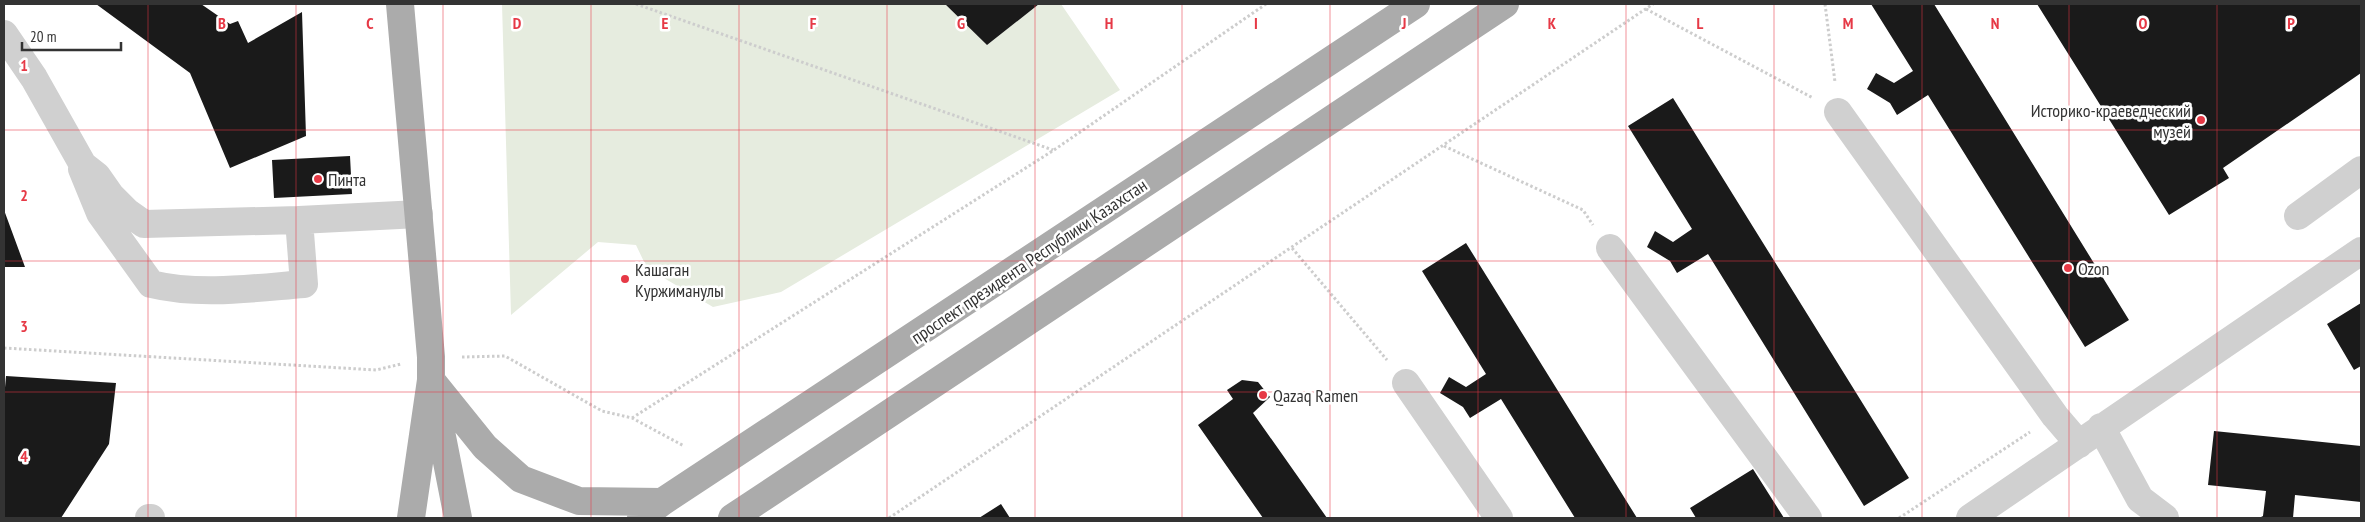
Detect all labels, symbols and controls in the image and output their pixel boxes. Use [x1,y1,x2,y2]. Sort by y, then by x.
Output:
text: B [218,13,226,33]
text: C [366,13,374,33]
text: D [513,13,522,33]
text: E [662,13,669,33]
text: F [810,13,817,33]
text: G [957,13,965,33]
text: H [1105,13,1113,33]
text: I [1254,13,1258,33]
text: J [1401,13,1406,33]
text: K [1548,13,1557,33]
text: L [1697,13,1704,33]
text: M [1843,13,1853,33]
text: N [1991,13,1999,33]
text: O [2139,13,2148,33]
text: P [2287,13,2295,33]
scale bar [22,20,121,52]
text: 20 m [30,27,56,46]
text: 1 [20,55,28,75]
place label: Историко-краеведческий музей [2031,99,2191,143]
marker: Историко-краеведческий музей [2195,114,2207,126]
place label: Пинта [328,168,366,191]
marker: Пинта [312,173,324,185]
street label: проспект президента Республики Казахстан [907,173,1151,349]
text: 2 [20,185,28,205]
place label: Ozon [2078,257,2110,280]
place label: Кашаган Куржиманулы [635,258,724,302]
marker: Ozon [2062,262,2074,274]
marker: Кашаган Куржиманулы [619,273,631,285]
text: 3 [20,316,28,336]
place label: Qazaq Ramen [1273,384,1358,407]
marker: Qazaq Ramen [1257,389,1269,401]
text: 4 [20,446,28,466]

